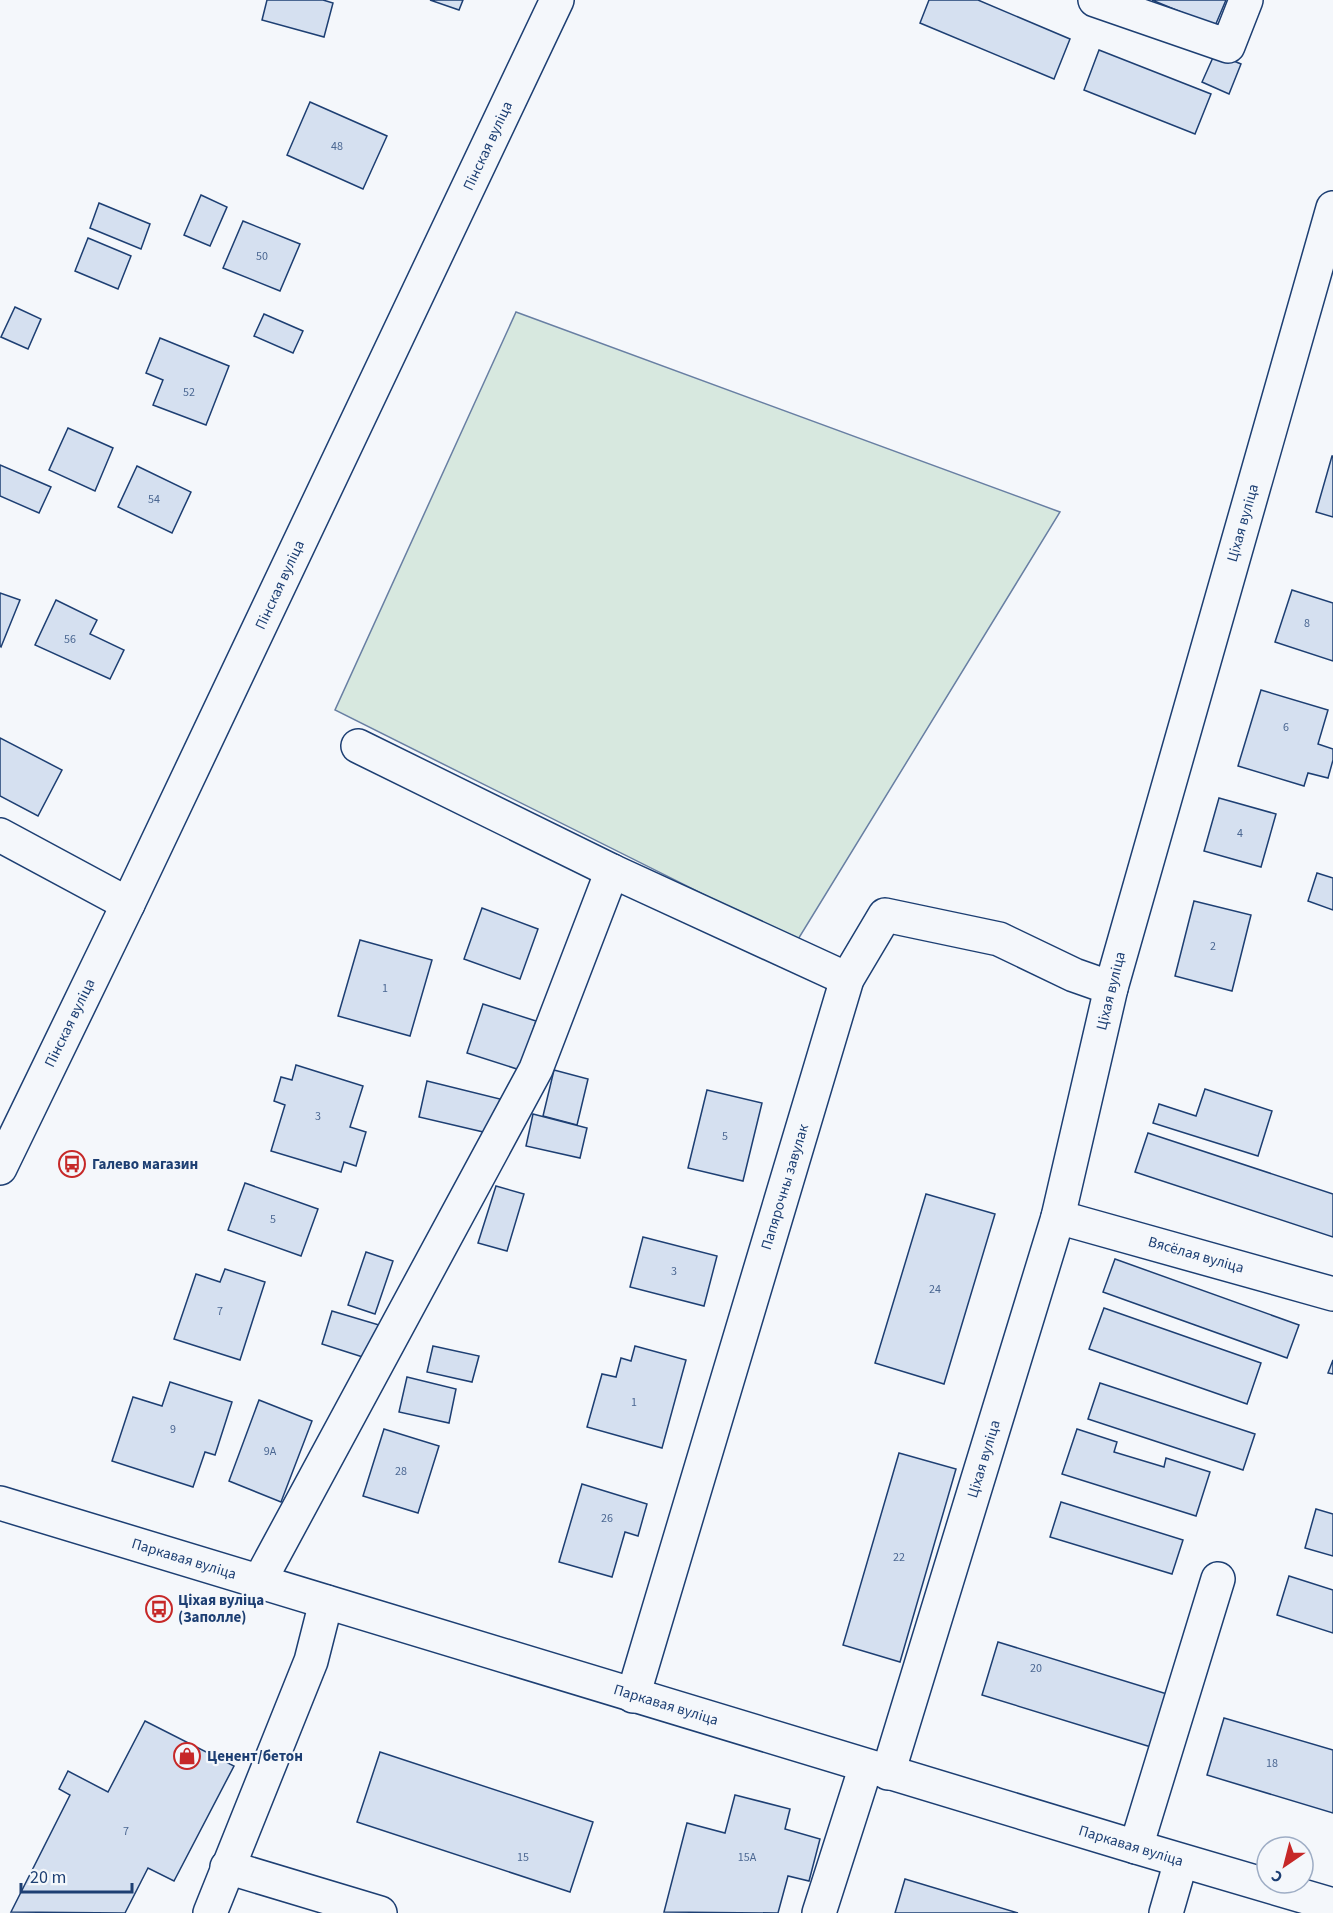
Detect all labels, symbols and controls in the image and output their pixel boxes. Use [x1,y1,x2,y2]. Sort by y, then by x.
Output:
street label: Пінская вуліца [458,98,518,194]
house number: 48 [331,138,343,155]
house number: 50 [256,248,268,265]
house number: 52 [183,384,195,401]
street label: Ціхая вуліца [1222,481,1264,565]
house number: 54 [148,491,160,508]
street label: Пінская вуліца [250,537,310,633]
house number: 8 [1304,615,1310,632]
house number: 56 [64,631,76,648]
house number: 6 [1283,719,1289,736]
house number: 4 [1237,825,1243,842]
house number: 2 [1210,938,1216,955]
street label: Ціхая вуліца [1091,949,1131,1033]
street label: Пінская вуліца [39,975,101,1071]
house number: 1 [382,980,388,997]
house number: 3 [315,1108,321,1125]
street label: Папярочны завулак [756,1121,814,1253]
house number: 5 [722,1128,728,1145]
bus stop icon: Галево магазин [57,1149,87,1179]
place label: Галево магазин [92,1154,198,1175]
house number: 5 [270,1211,276,1228]
street label: Вясёлая вуліца [1146,1231,1246,1279]
house number: 3 [671,1263,677,1280]
house number: 24 [929,1281,941,1298]
house number: 7 [217,1303,223,1320]
house number: 1 [631,1394,637,1411]
street label: Ціхая вуліца [962,1418,1006,1500]
house number: 9 [170,1421,176,1438]
house number: 9А [264,1443,277,1460]
house number: 28 [395,1463,407,1480]
house number: 26 [601,1510,613,1527]
street label: Паркавая вуліца [129,1533,239,1585]
house number: 22 [893,1549,905,1566]
place label: Ціхая вуліца (Заполле) [178,1590,264,1628]
bus stop icon: Ціхая вуліца (Заполле) [144,1594,174,1624]
house number: 20 [1030,1660,1042,1677]
street label: Паркавая вуліца [611,1679,721,1731]
shop icon: Ценент/бетон [172,1741,202,1771]
place label: Ценент/бетон [207,1746,303,1767]
house number: 18 [1266,1755,1278,1772]
street label: Паркавая вуліца [1076,1820,1186,1872]
house number: 7 [123,1823,129,1840]
north arrow [1255,1835,1315,1895]
house number: 15 [517,1849,529,1866]
house number: 15А [738,1849,757,1866]
scale bar [21,1856,132,1894]
text: 20 m [30,1865,66,1890]
text: С [1267,1865,1287,1888]

